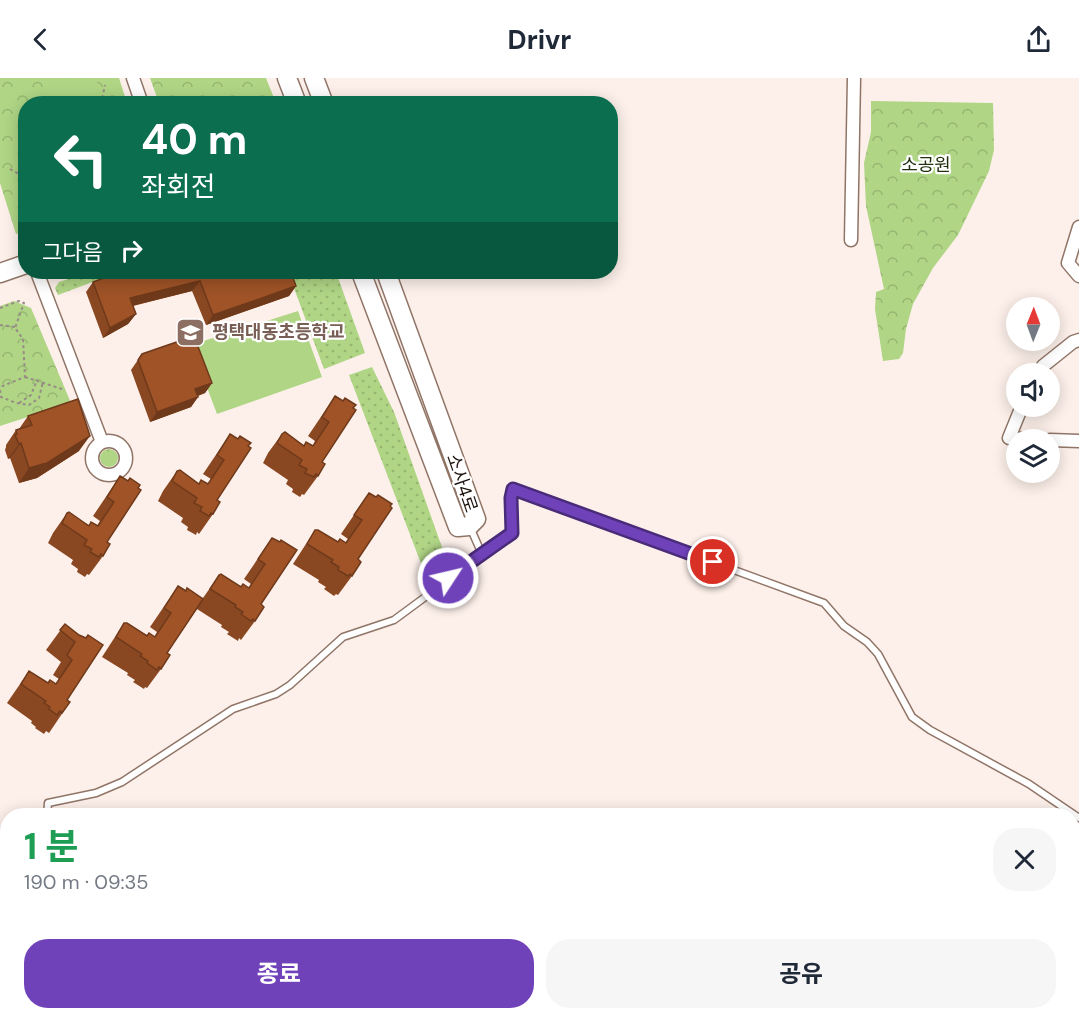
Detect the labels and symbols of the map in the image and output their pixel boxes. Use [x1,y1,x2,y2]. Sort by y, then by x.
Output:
park label: 소공원 [901,153,951,177]
north arrow [1006,297,1060,351]
school or university icon: 평택대동초등학교 [175,316,207,348]
place label: 평택대동초등학교 [212,320,344,344]
street label: 소사4로 [441,450,483,516]
pin [687,536,738,587]
position arrow [416,546,480,610]

